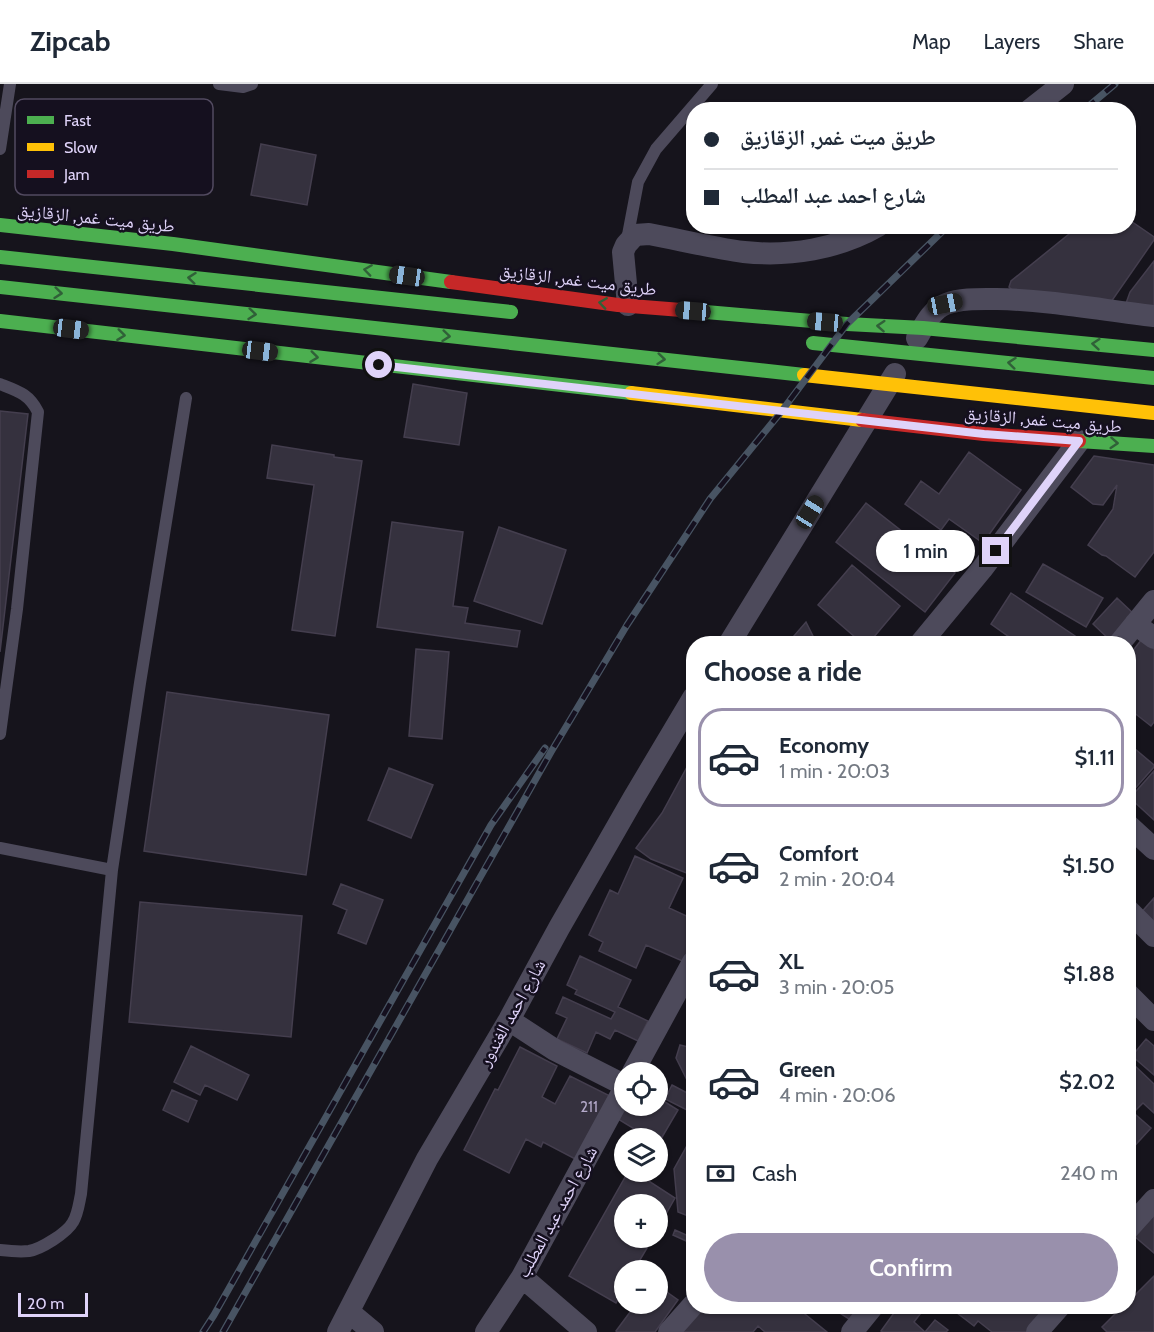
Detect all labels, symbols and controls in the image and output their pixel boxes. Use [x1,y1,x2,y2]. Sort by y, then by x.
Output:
text: Zipcab [30,24,111,58]
text: Map [912,29,951,54]
text: Layers [984,29,1040,54]
text: Share [1073,29,1124,54]
legend [15,99,213,195]
text: Fast [64,111,92,130]
text: طريق ميت غمر, الزقازيق [740,124,936,151]
text: Slow [64,138,98,157]
text: Jam [63,165,90,184]
text: شارع احمد عبد المطلب [740,182,926,209]
street label: طريق ميت غمر, الزقازيق [16,199,176,237]
street label: طريق ميت غمر, الزقازيق [498,259,658,301]
one-way arrow [363,265,372,277]
car [388,265,426,287]
one-way arrow [187,272,196,285]
one-way arrow [54,286,63,299]
car [926,292,964,316]
one-way arrow [598,297,607,309]
car [674,300,712,322]
one-way arrow [247,307,257,320]
car [806,311,844,333]
car [52,318,90,340]
one-way arrow [876,319,885,332]
one-way arrow [116,328,125,340]
one-way arrow [441,329,450,341]
one-way arrow [1091,338,1100,351]
car [241,340,279,362]
one-way arrow [310,350,319,363]
route start [365,351,392,378]
one-way arrow [656,352,665,365]
one-way arrow [1008,357,1017,370]
street label: طريق ميت غمر, الزقازيق [963,402,1123,438]
one-way arrow [1109,437,1118,450]
car [793,492,827,532]
callout: 1 min [876,530,975,572]
route end [982,537,1009,564]
text: 1 min [903,539,948,563]
text: Choose a ride [704,655,862,688]
icon: car [707,731,761,785]
text: Economy [779,732,869,759]
text: $1.11 [1074,744,1115,771]
text: 1 min · 20:03 [779,759,890,783]
icon: car [707,839,761,893]
text: Comfort [779,840,858,867]
text: $1.50 [1062,852,1115,879]
text: 2 min · 20:04 [779,867,895,891]
icon: car [707,947,761,1001]
text: XL [779,948,804,975]
street label: شارع احمد الغندور [473,956,550,1071]
text: $1.88 [1063,960,1115,987]
text: 3 min · 20:05 [779,975,894,999]
icon: car [707,1055,761,1109]
text: Green [779,1056,835,1083]
map controls [614,1062,668,1314]
button: locate [614,1062,668,1116]
text: $2.02 [1059,1068,1115,1095]
text: 4 min · 20:06 [779,1083,896,1107]
house number: 211 [580,1098,598,1116]
button: layers [614,1128,668,1182]
street label: شارع احمد عبد المطلب [512,1142,602,1282]
icon: cash [704,1157,737,1190]
text: Cash [752,1160,797,1187]
text: 240 m [1060,1161,1118,1185]
button: + [614,1194,668,1248]
button: Confirm [704,1233,1118,1302]
button: − [614,1260,668,1314]
scale bar [18,1290,88,1318]
text: 20 m [27,1294,64,1313]

